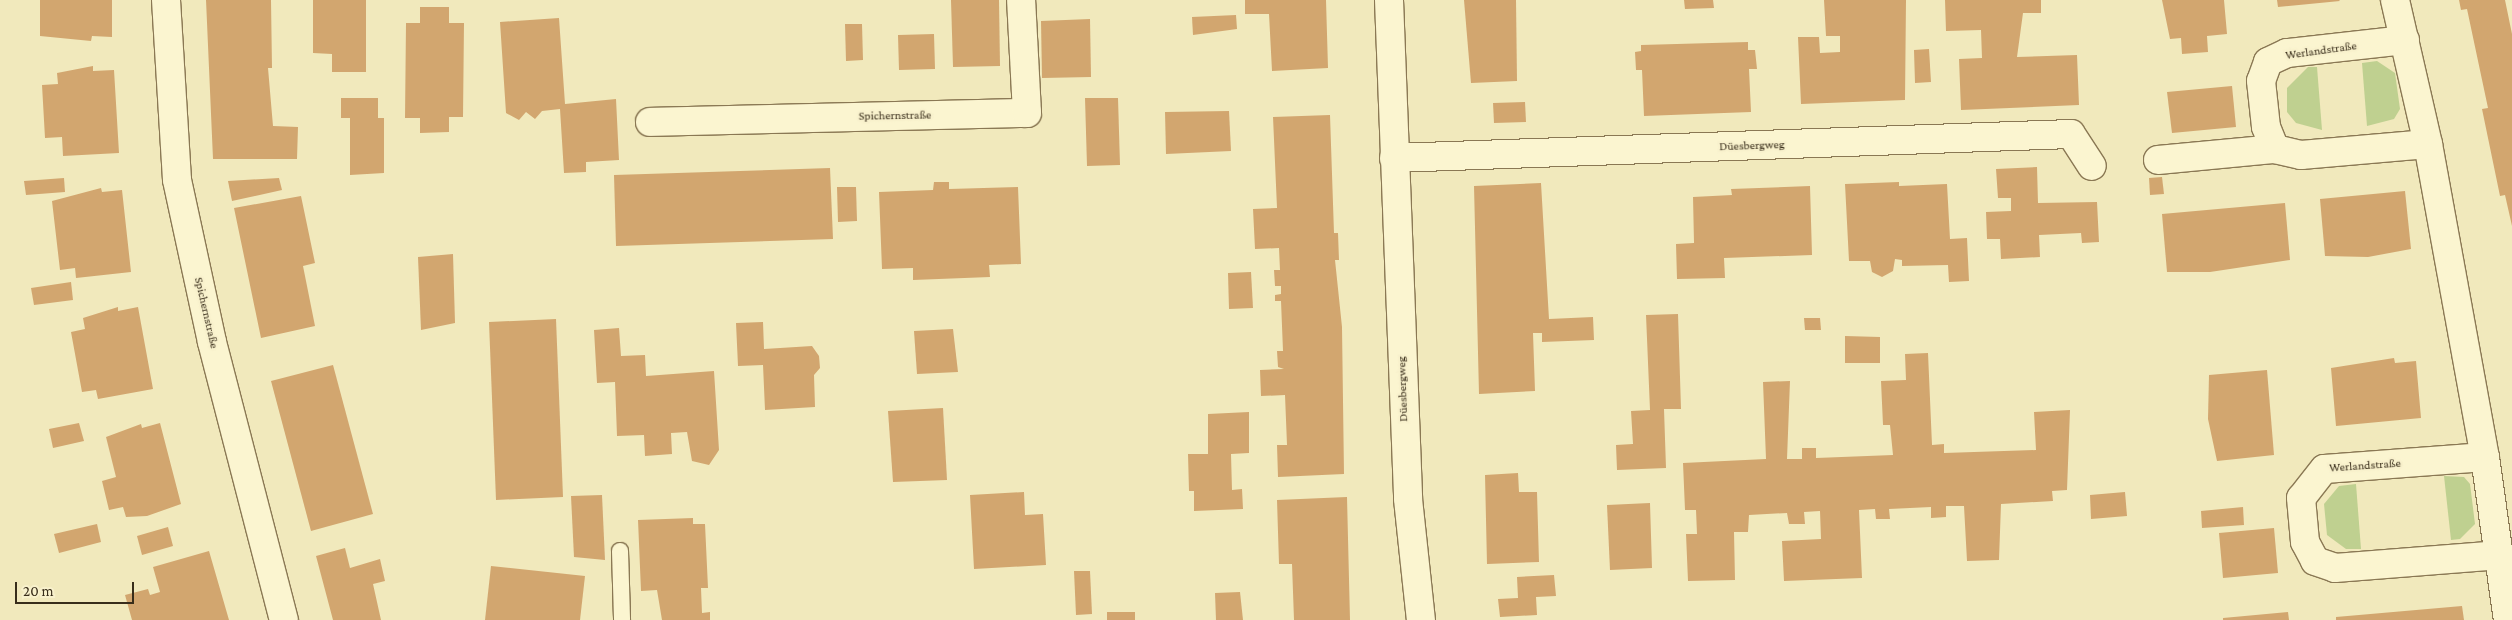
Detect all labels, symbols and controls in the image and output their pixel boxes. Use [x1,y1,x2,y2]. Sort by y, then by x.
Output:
street label: Werlandstraße [2285,39,2357,63]
street label: Spichernstraße [859,108,931,124]
street label: Düesbergweg [1719,138,1785,154]
street label: Spichernstraße [191,276,221,350]
street label: Düesbergweg [1395,356,1411,422]
street label: Werlandstraße [2329,456,2401,476]
scale bar [18,572,136,604]
text: 20 m [23,583,54,599]

